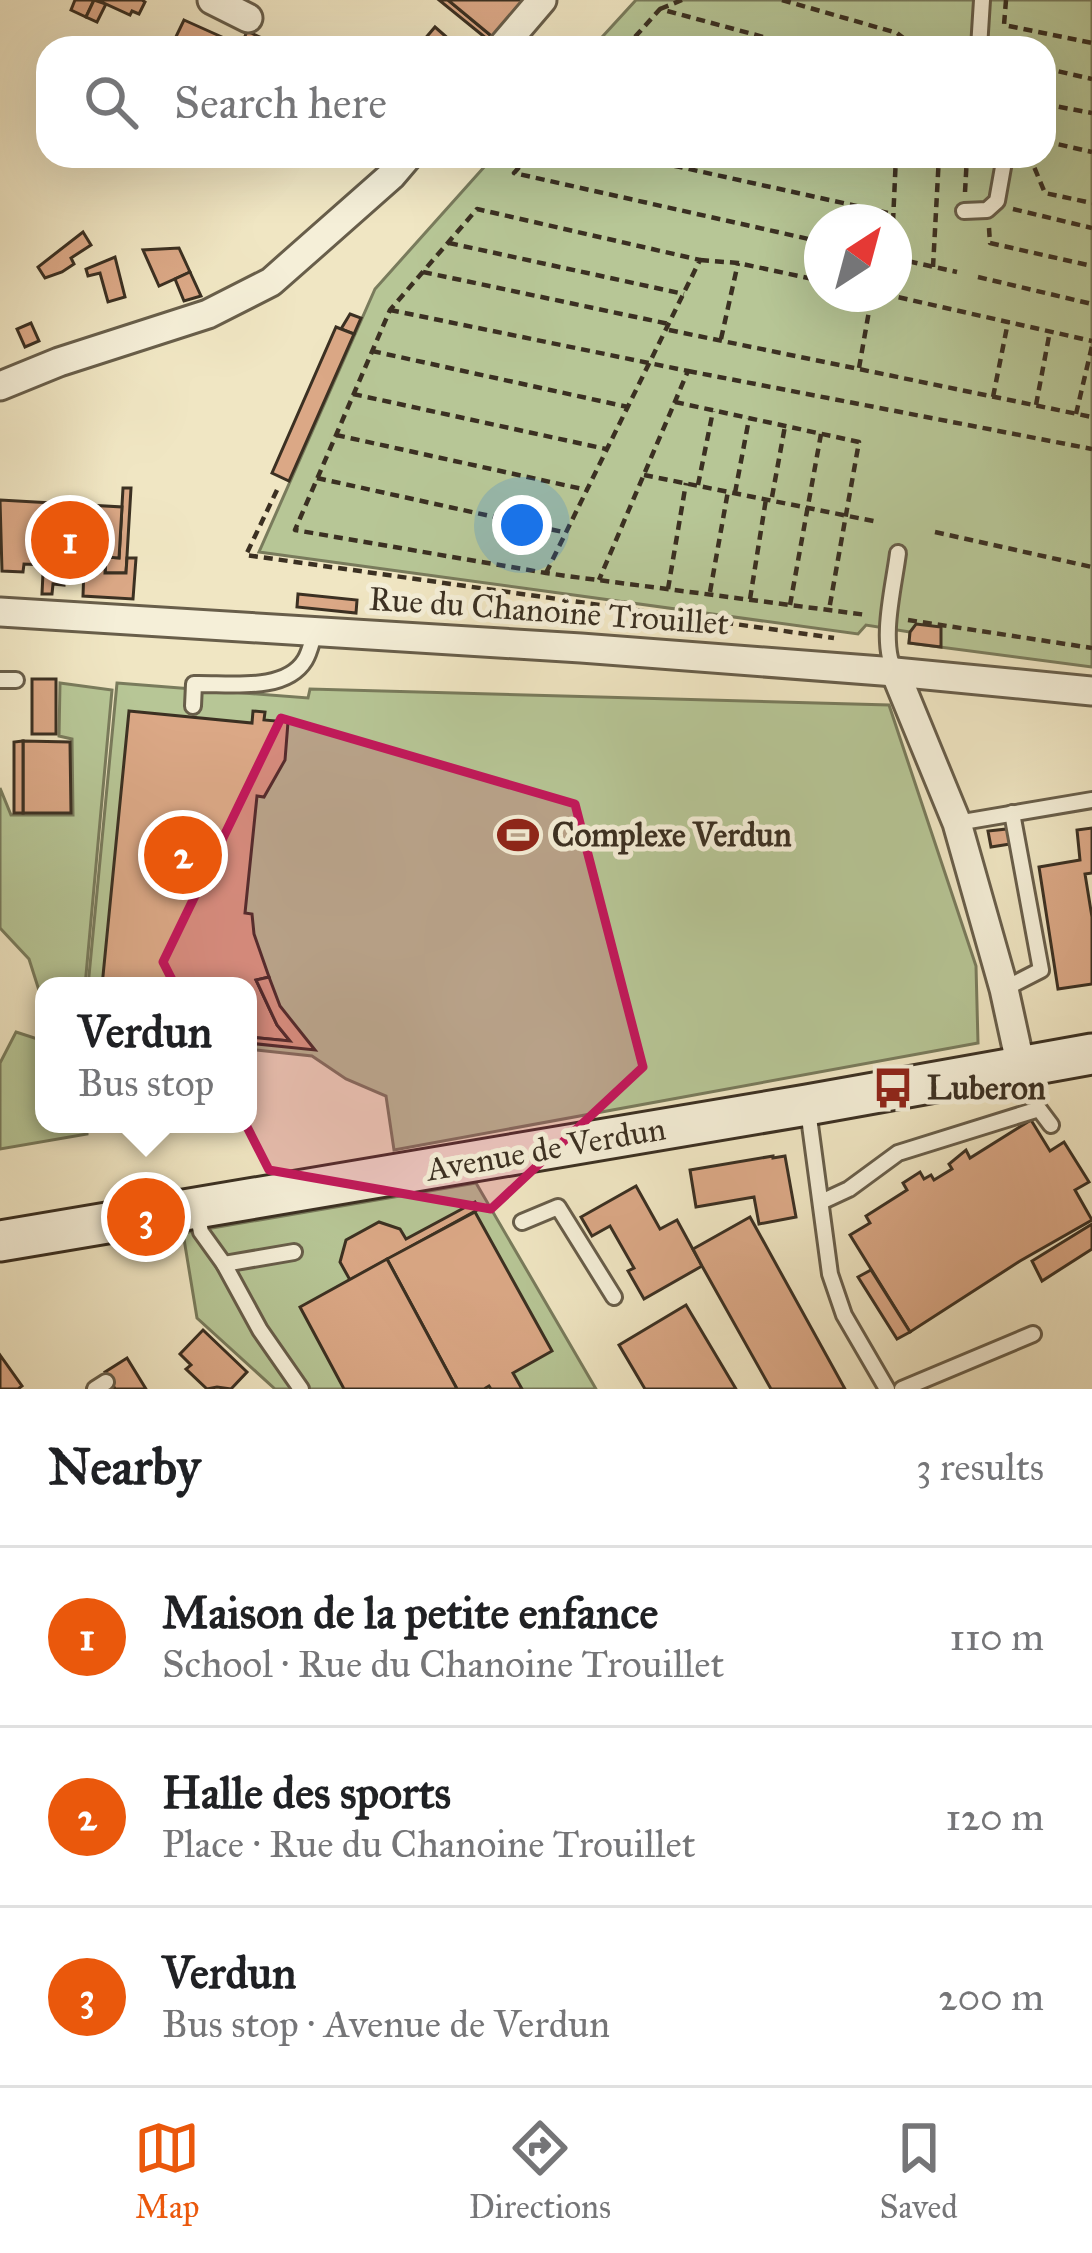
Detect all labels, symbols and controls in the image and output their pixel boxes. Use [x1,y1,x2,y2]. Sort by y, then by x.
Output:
search box [36,36,1056,168]
icon: search [78,69,144,135]
text: Search here [174,75,387,130]
north arrow [804,204,912,312]
pin: 1 [31,495,109,585]
your location [492,495,552,555]
street label: Rue du Chanoine Trouillet [368,578,731,644]
pin: 2 [144,810,222,900]
sports icon: Complexe Verdun [495,812,541,858]
place label: Complexe Verdun [552,815,792,855]
popup [35,977,257,1133]
text: Verdun [78,1004,212,1059]
text: Bus stop [78,1059,214,1107]
bus stop icon: Luberon [870,1065,916,1111]
place label: Luberon [927,1068,1046,1108]
street label: Avenue de Verdun [421,1108,669,1190]
pin: 3 [107,1172,185,1262]
text: Nearby [48,1436,200,1498]
text: 3 results [916,1443,1044,1491]
text: Maison de la petite enfance [162,1585,658,1640]
text: 1 [79,1613,95,1661]
text: 110 m [949,1613,1044,1661]
text: School · Rue du Chanoine Trouillet [162,1640,724,1688]
text: Halle des sports [162,1765,451,1820]
text: 2 [77,1793,97,1841]
text: 120 m [945,1793,1044,1841]
text: Place · Rue du Chanoine Trouillet [162,1820,696,1868]
text: Verdun [162,1945,296,2000]
text: 3 [79,1973,95,2021]
text: 200 m [938,1973,1044,2021]
text: Bus stop · Avenue de Verdun [162,2000,610,2048]
tab: Map [134,2115,200,2227]
tab: Directions [469,2115,611,2227]
tab: Saved [879,2115,958,2227]

